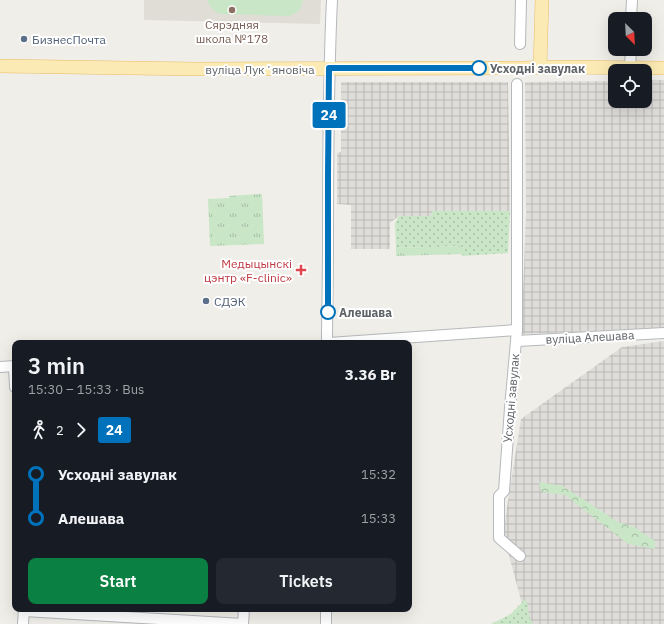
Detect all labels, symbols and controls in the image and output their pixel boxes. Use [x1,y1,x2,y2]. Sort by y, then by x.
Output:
marker: Сярэдняя школа №178 [227,5,237,15]
north arrow [608,12,652,56]
map controls [608,12,652,108]
place label: Сярэдняя школа №178 [196,17,268,46]
place label: БизнесПочта [32,32,106,47]
marker: БизнесПочта [19,34,29,44]
marker: Усходні завулак [471,60,487,76]
place label: Усходні завулак [490,61,585,76]
street label: вуліца Лукʼяновіча [205,62,315,77]
button: locate [608,64,652,108]
line badge: 24 [311,102,347,128]
text: 24 [321,106,337,124]
place label: Медыцынскі цэнтр «F-clinic» [204,256,292,285]
marker: Медыцынскі цэнтр «F-clinic» [295,264,307,276]
place label: СДЭК [214,294,246,309]
marker: СДЭК [201,296,211,306]
marker: Алешава [320,304,336,320]
place label: Алешава [339,305,392,320]
street label: вуліца Алешава [545,327,635,347]
text: 3 min [28,351,85,380]
street label: Усходні завулак [500,352,522,443]
text: 3.36 Br [345,365,396,384]
text: 15:30 – 15:33 · Bus [28,381,144,398]
icon: walk [28,419,50,441]
icon: forward [70,419,92,441]
text: 24 [106,421,123,439]
text: 2 [56,422,64,439]
text: Усходні завулак [58,465,177,484]
text: 15:32 [361,466,396,483]
text: Алешава [58,509,124,528]
text: 15:33 [361,510,396,527]
button: Start [28,558,208,604]
button: Tickets [216,558,396,604]

